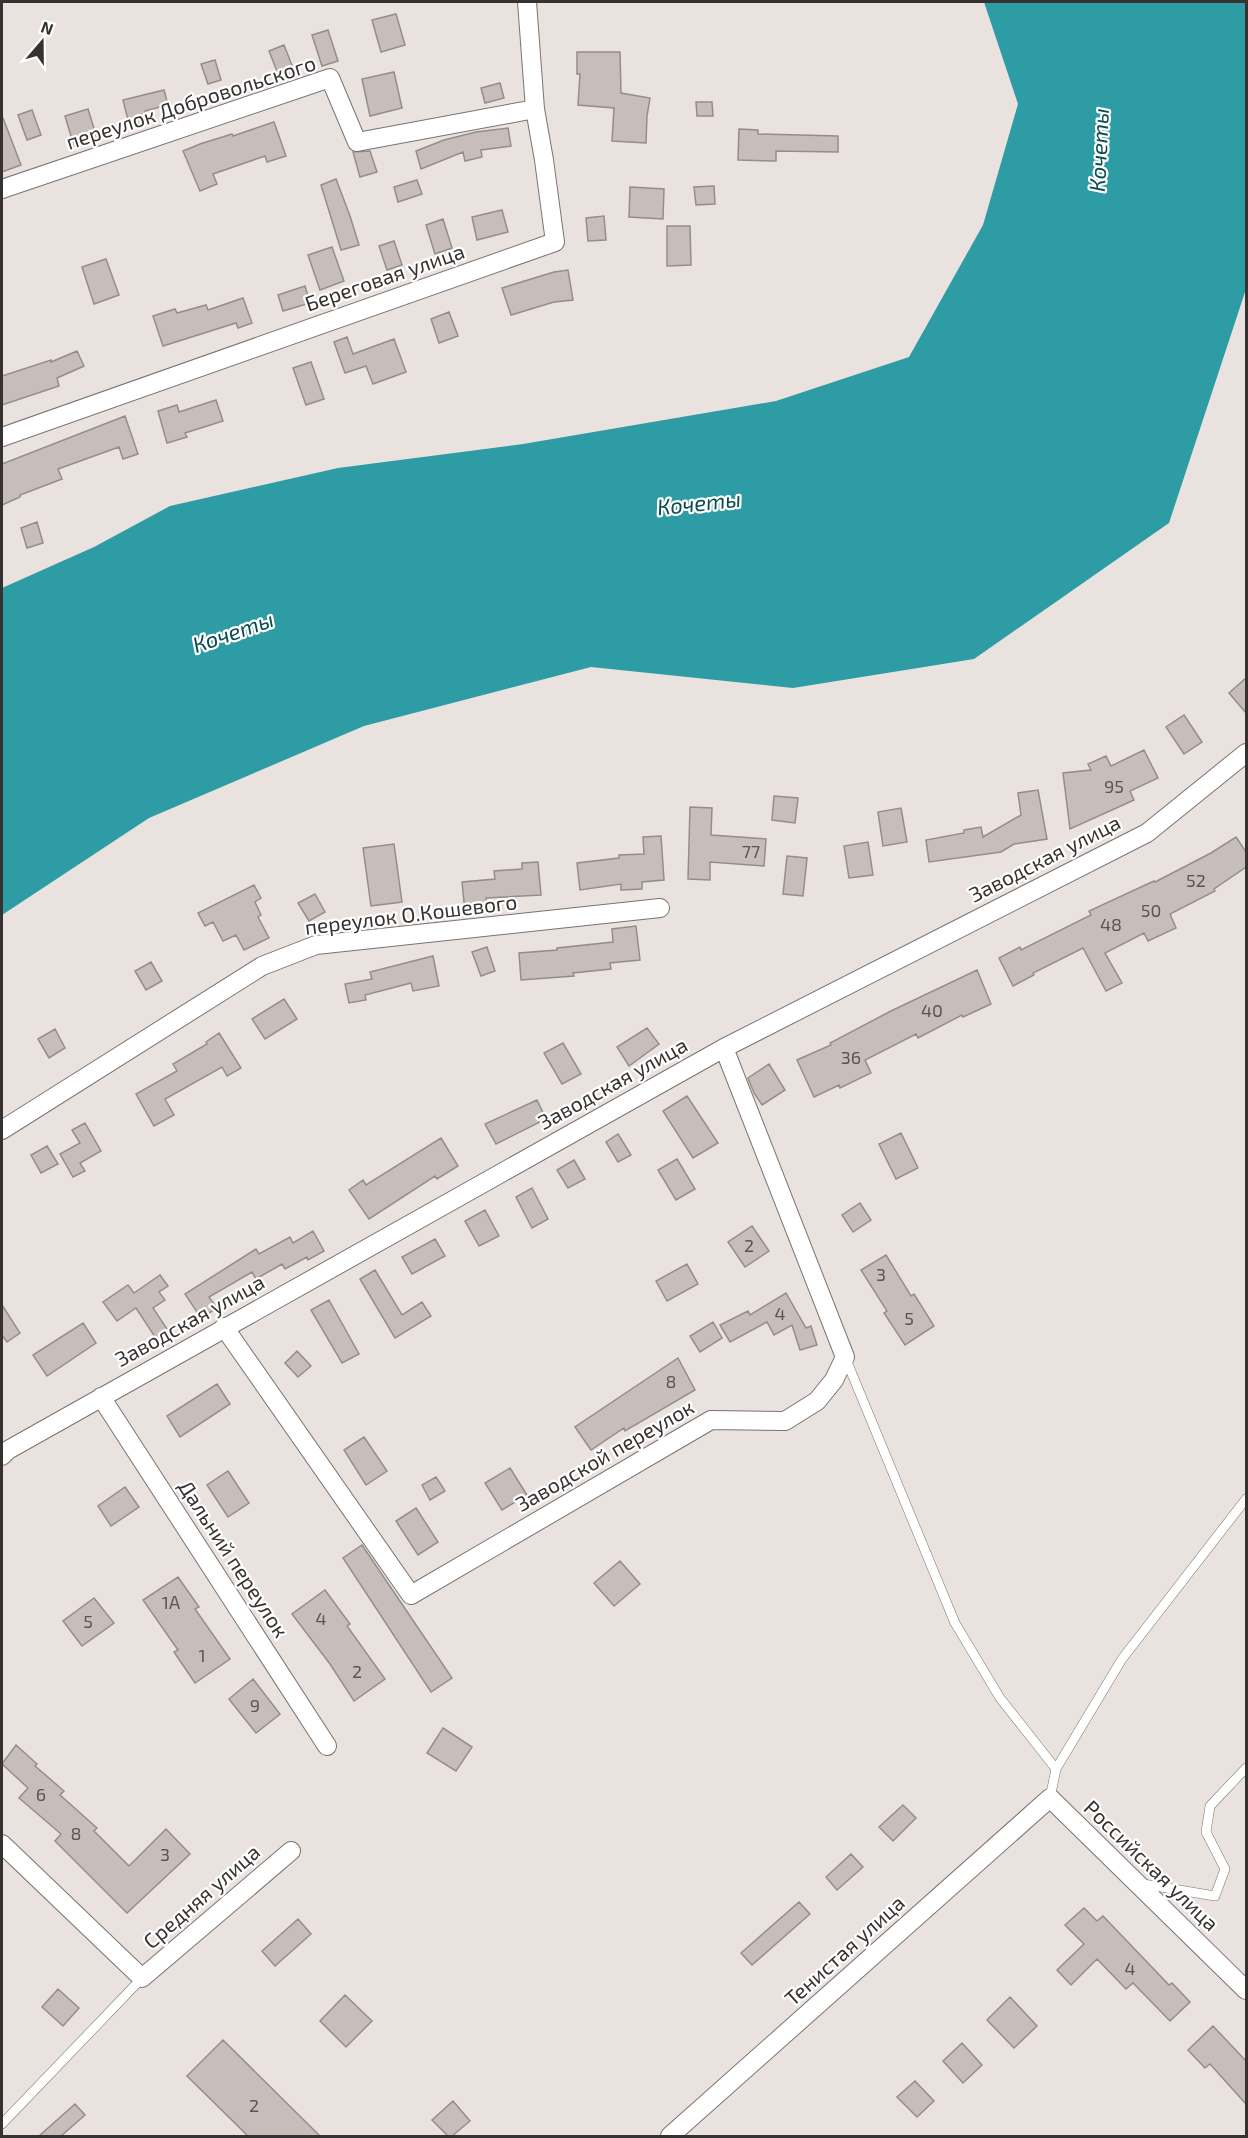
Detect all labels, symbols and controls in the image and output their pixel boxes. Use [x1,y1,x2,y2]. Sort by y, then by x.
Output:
north arrow [12,12,72,72]
text: N [39,17,56,38]
street label: переулок Добровольского [63,49,319,155]
water label: Кочеты [1083,107,1113,193]
street label: Береговая улица [301,238,468,317]
water label: Кочеты [656,485,742,519]
water label: Кочеты [189,605,277,657]
house number: 95 [1104,775,1124,797]
street label: Заводская улица [964,809,1125,908]
house number: 77 [742,840,760,862]
house number: 52 [1186,869,1206,891]
street label: переулок О.Кошевого [303,888,519,940]
house number: 50 [1141,899,1161,921]
house number: 48 [1100,913,1122,935]
house number: 40 [921,999,943,1021]
street label: Заводская улица [533,1031,692,1135]
house number: 36 [841,1046,861,1068]
house number: 2 [744,1234,754,1256]
house number: 3 [876,1263,886,1285]
street label: Заводская улица [110,1268,269,1372]
house number: 4 [774,1302,786,1324]
house number: 5 [904,1307,914,1329]
house number: 8 [666,1370,676,1392]
street label: Заводской переулок [511,1393,698,1517]
street label: Дальний переулок [173,1475,295,1642]
house number: 1А [162,1591,181,1613]
house number: 4 [315,1607,327,1629]
house number: 5 [83,1610,93,1632]
house number: 1 [198,1644,206,1666]
house number: 2 [352,1660,362,1682]
house number: 9 [250,1694,260,1716]
house number: 6 [36,1783,46,1805]
street label: Российская улица [1079,1794,1225,1936]
house number: 8 [71,1822,81,1844]
street label: Средняя улица [138,1839,265,1954]
house number: 3 [160,1843,170,1865]
street label: Тенистая улица [779,1890,910,2011]
house number: 4 [1124,1957,1136,1979]
house number: 2 [249,2094,259,2116]

